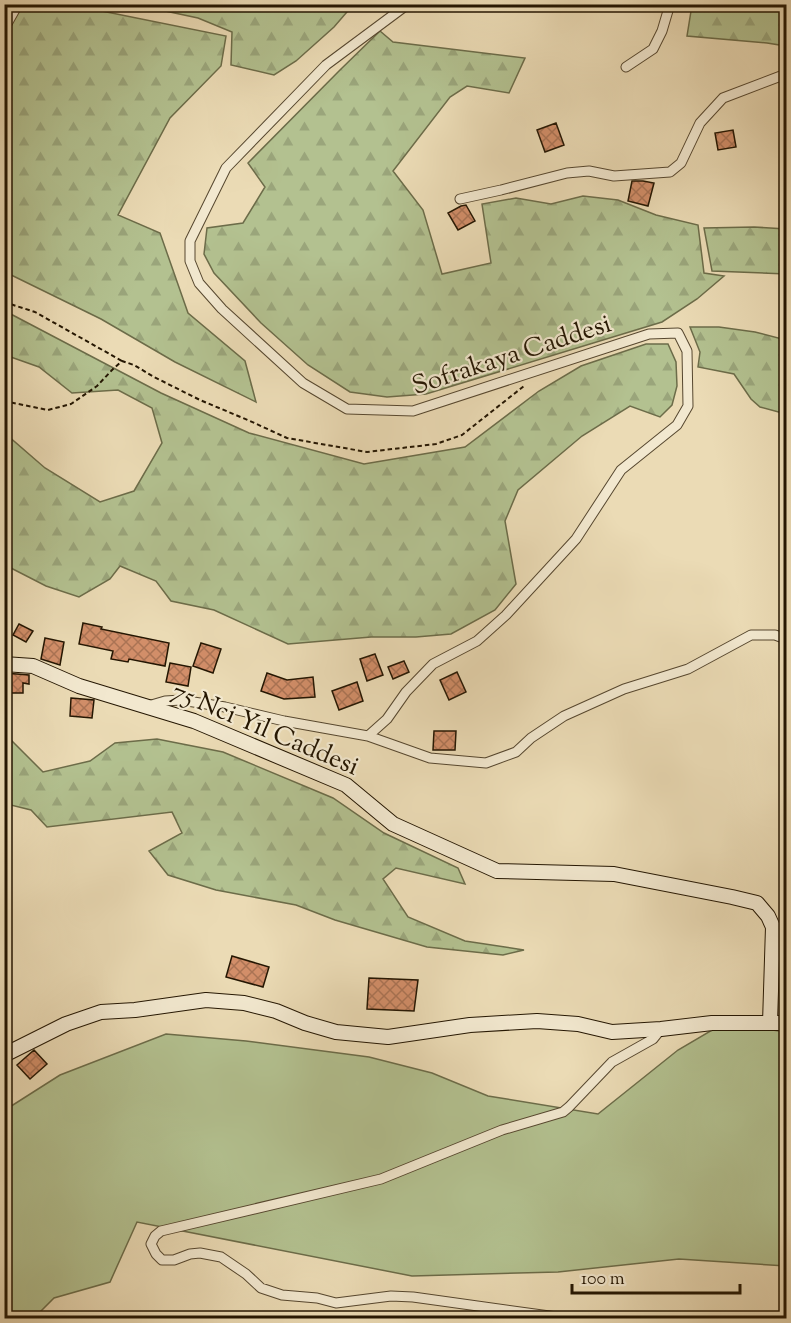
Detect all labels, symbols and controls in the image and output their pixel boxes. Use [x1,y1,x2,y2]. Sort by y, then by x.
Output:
street label: Sofrakaya Caddesi [408,306,616,406]
street label: 75 Nci Yıl Caddesi [166,674,364,786]
scale bar [572,1257,740,1295]
text: 100 m [581,1267,625,1293]

